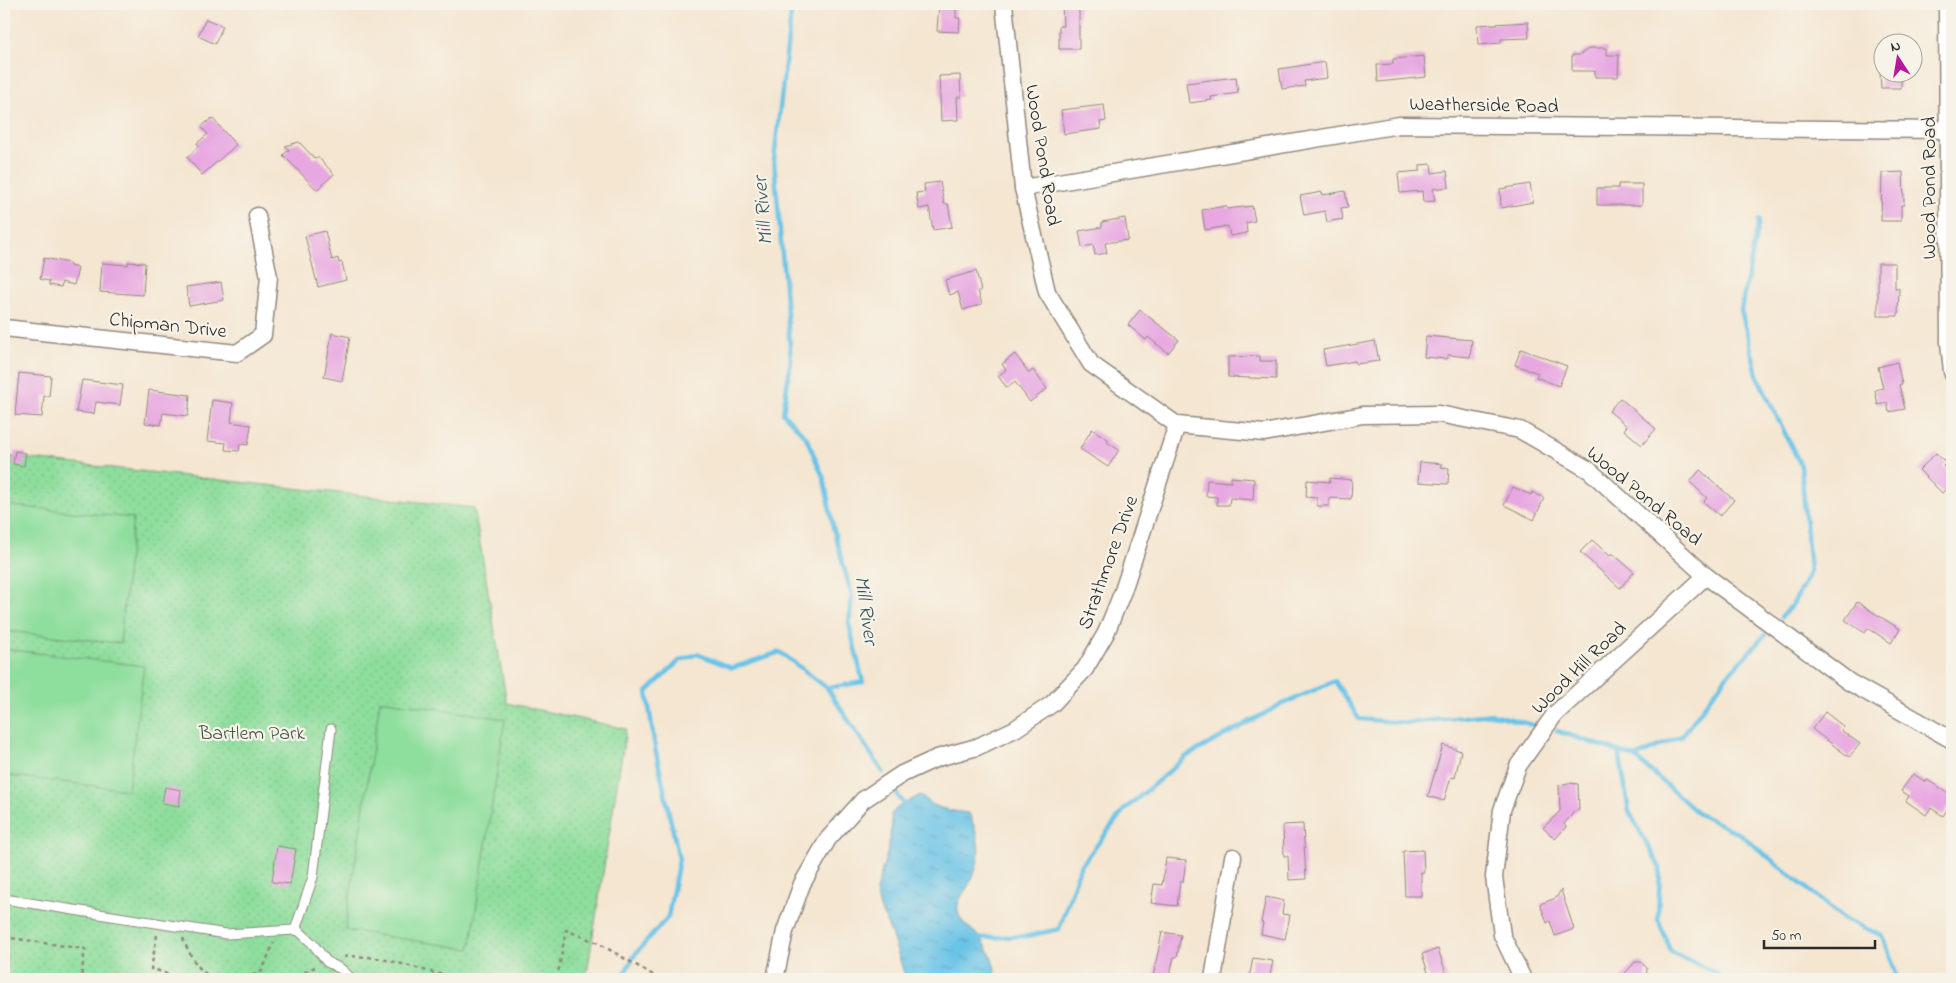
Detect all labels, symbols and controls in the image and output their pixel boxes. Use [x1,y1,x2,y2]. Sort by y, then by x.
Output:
north arrow [1874,32,1924,82]
text: N [1889,35,1902,58]
street label: Wood Pond Road [1016,83,1067,228]
street label: Weatherside Road [1409,91,1559,122]
street label: Wood Pond Road [1916,117,1945,259]
water label: Mill River [746,173,782,246]
street label: Chipman Drive [108,306,228,347]
street label: Wood Pond Road [1579,440,1707,554]
street label: Strathmore Drive [1072,492,1147,634]
water label: Mill River [845,574,885,649]
street label: Wood Hill Road [1525,616,1634,722]
park label: Bartlem Park [198,720,305,749]
scale bar [1764,918,1875,950]
text: 50 m [1771,925,1802,947]

